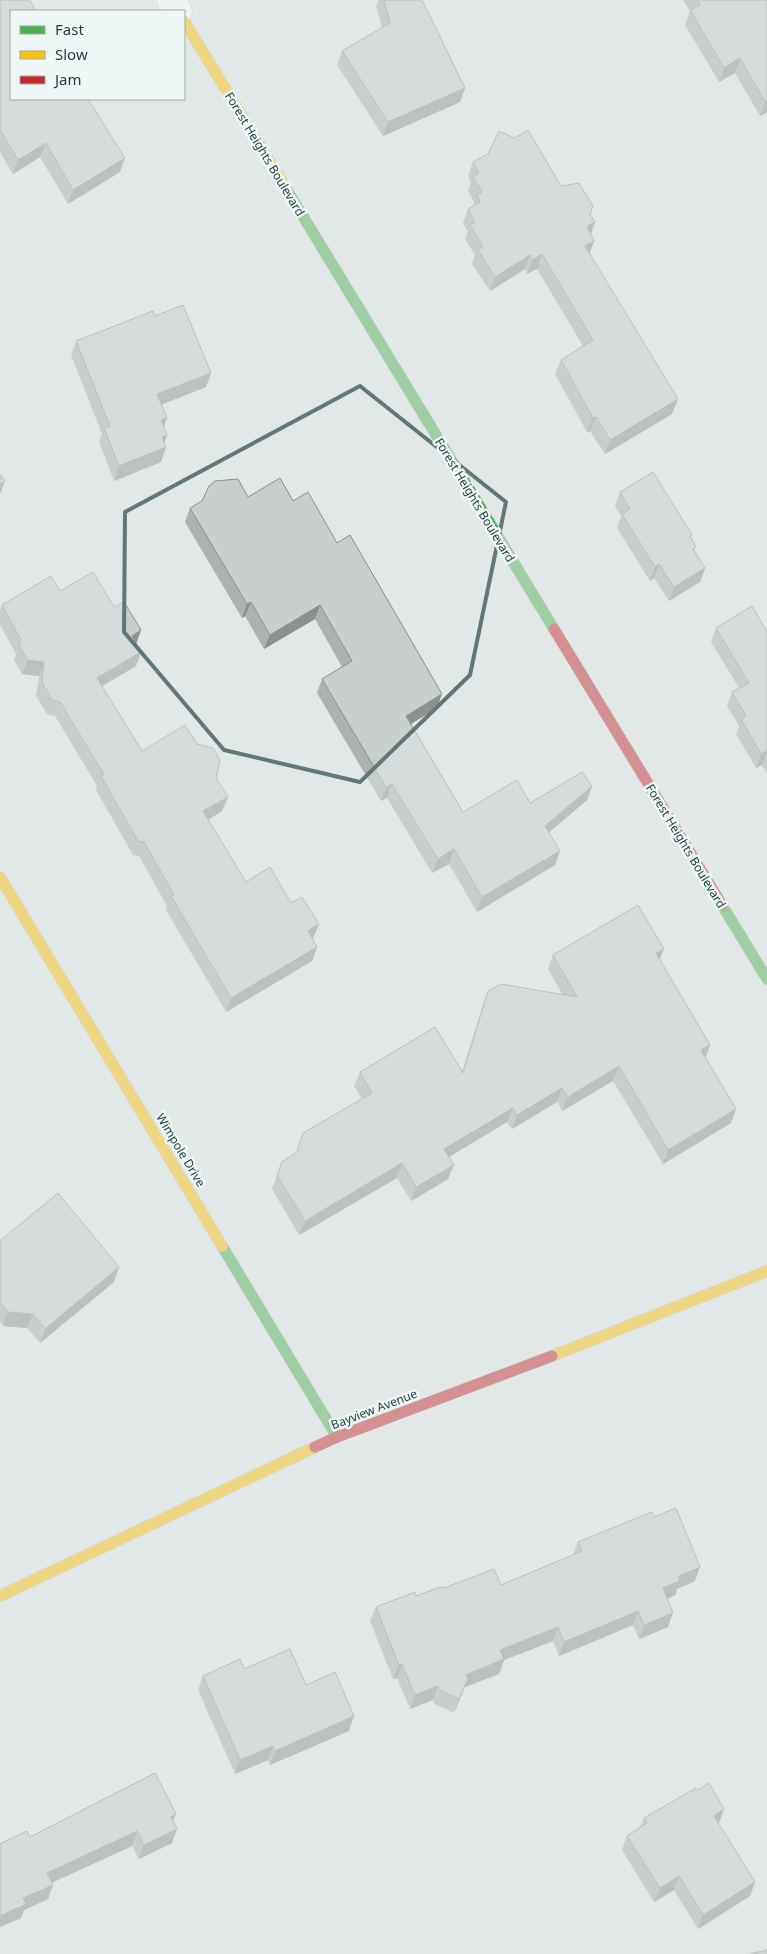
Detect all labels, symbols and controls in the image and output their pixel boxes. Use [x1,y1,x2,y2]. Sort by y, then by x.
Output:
legend [10,10,185,100]
text: Fast [55,19,84,39]
text: Slow [55,44,88,64]
text: Jam [53,69,82,89]
street label: Forest Heights Boulevard [221,89,309,219]
street label: Forest Heights Boulevard [431,435,519,565]
street label: Forest Heights Boulevard [642,781,730,911]
street label: Wimpole Drive [152,1110,210,1190]
street label: Bayview Avenue [328,1385,420,1433]

